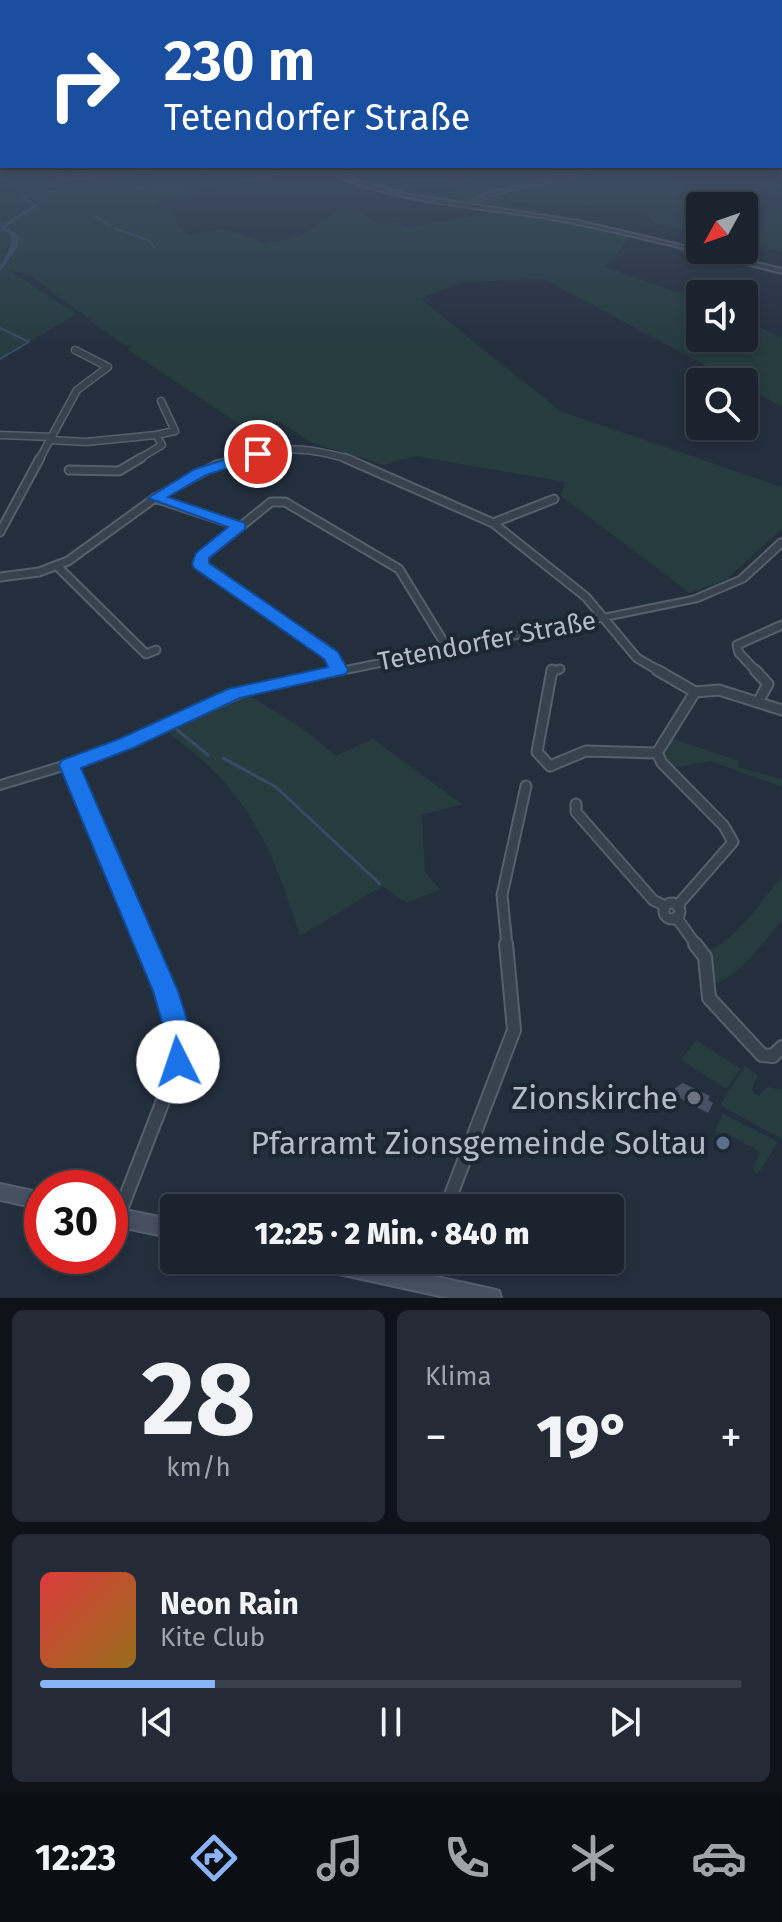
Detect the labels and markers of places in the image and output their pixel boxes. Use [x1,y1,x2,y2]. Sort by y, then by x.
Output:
pin [224,420,292,488]
place label: Zionskirche [512,1079,678,1117]
marker: Zionskirche [685,1089,703,1107]
place label: Pfarramt Zionsgemeinde Soltau [250,1124,707,1162]
marker: Pfarramt Zionsgemeinde Soltau [714,1134,732,1152]

